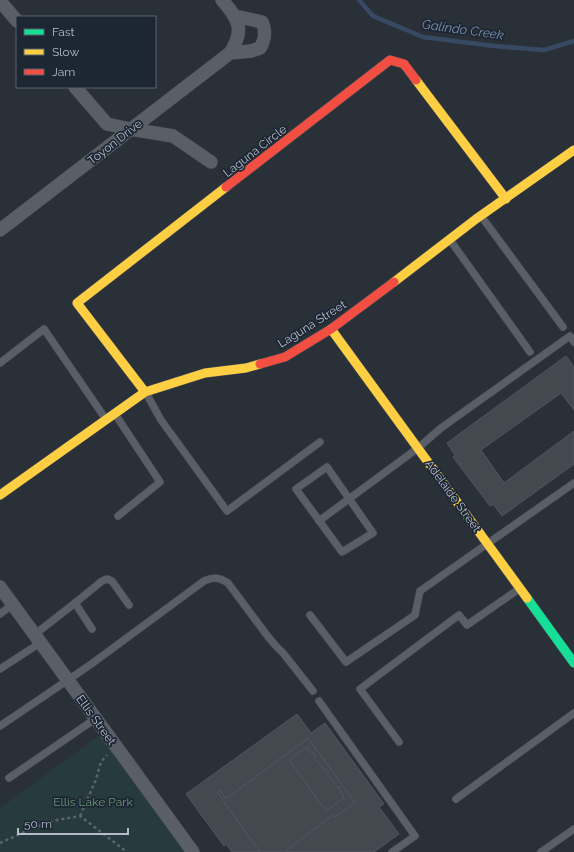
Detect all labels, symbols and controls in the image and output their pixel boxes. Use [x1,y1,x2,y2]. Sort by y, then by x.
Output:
legend [16,16,156,88]
water label: Galindo Creek [421,16,505,43]
text: Fast [52,25,75,39]
text: Slow [52,45,79,59]
text: Jam [52,65,75,79]
street label: Toyon Drive [85,116,145,168]
street label: Laguna Circle [221,122,289,180]
street label: Laguna Street [275,297,349,351]
street label: Adelaide Street [422,457,484,535]
street label: Ellis Street [73,692,119,748]
park label: Ellis Lake Park [53,795,133,809]
scale bar [18,810,128,836]
text: 50 m [24,817,52,831]

